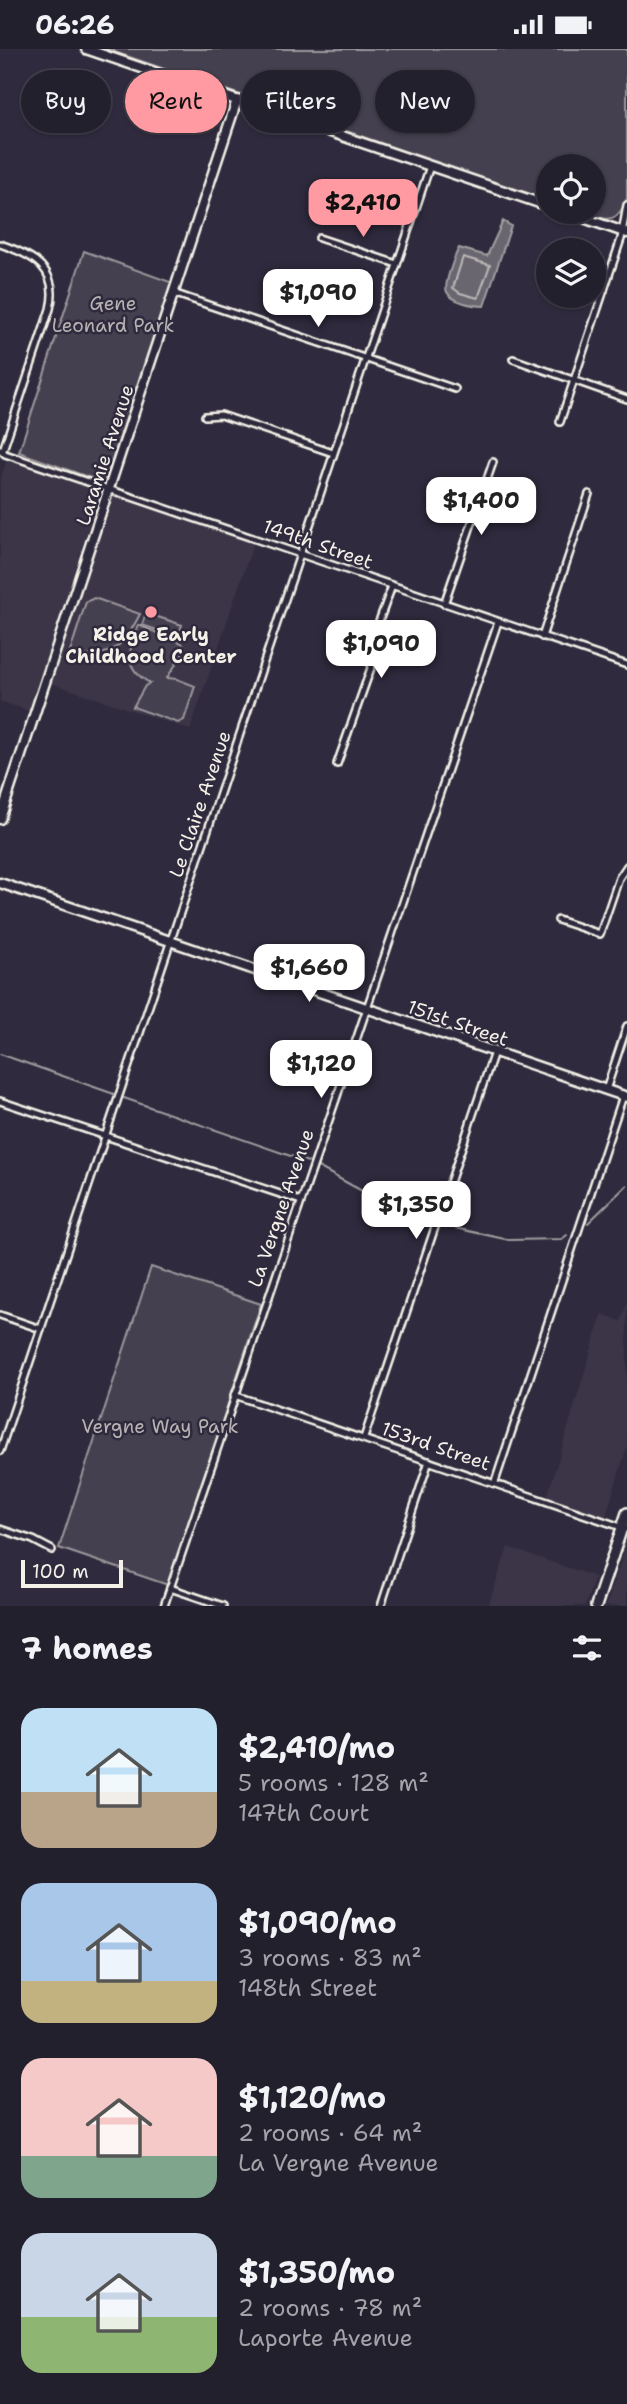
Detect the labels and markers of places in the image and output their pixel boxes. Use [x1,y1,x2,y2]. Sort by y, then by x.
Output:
pin: $2,410 [306,179,420,239]
pin: $1,090 [261,269,375,329]
pin: $1,400 [424,477,538,537]
marker: Ridge Early Childhood Center [143,604,159,620]
pin: $1,090 [324,621,438,680]
place label: Ridge Early Childhood Center [65,622,237,669]
pin: $1,660 [252,944,366,1004]
pin: $1,120 [264,1041,378,1100]
pin: $1,350 [359,1181,473,1241]

